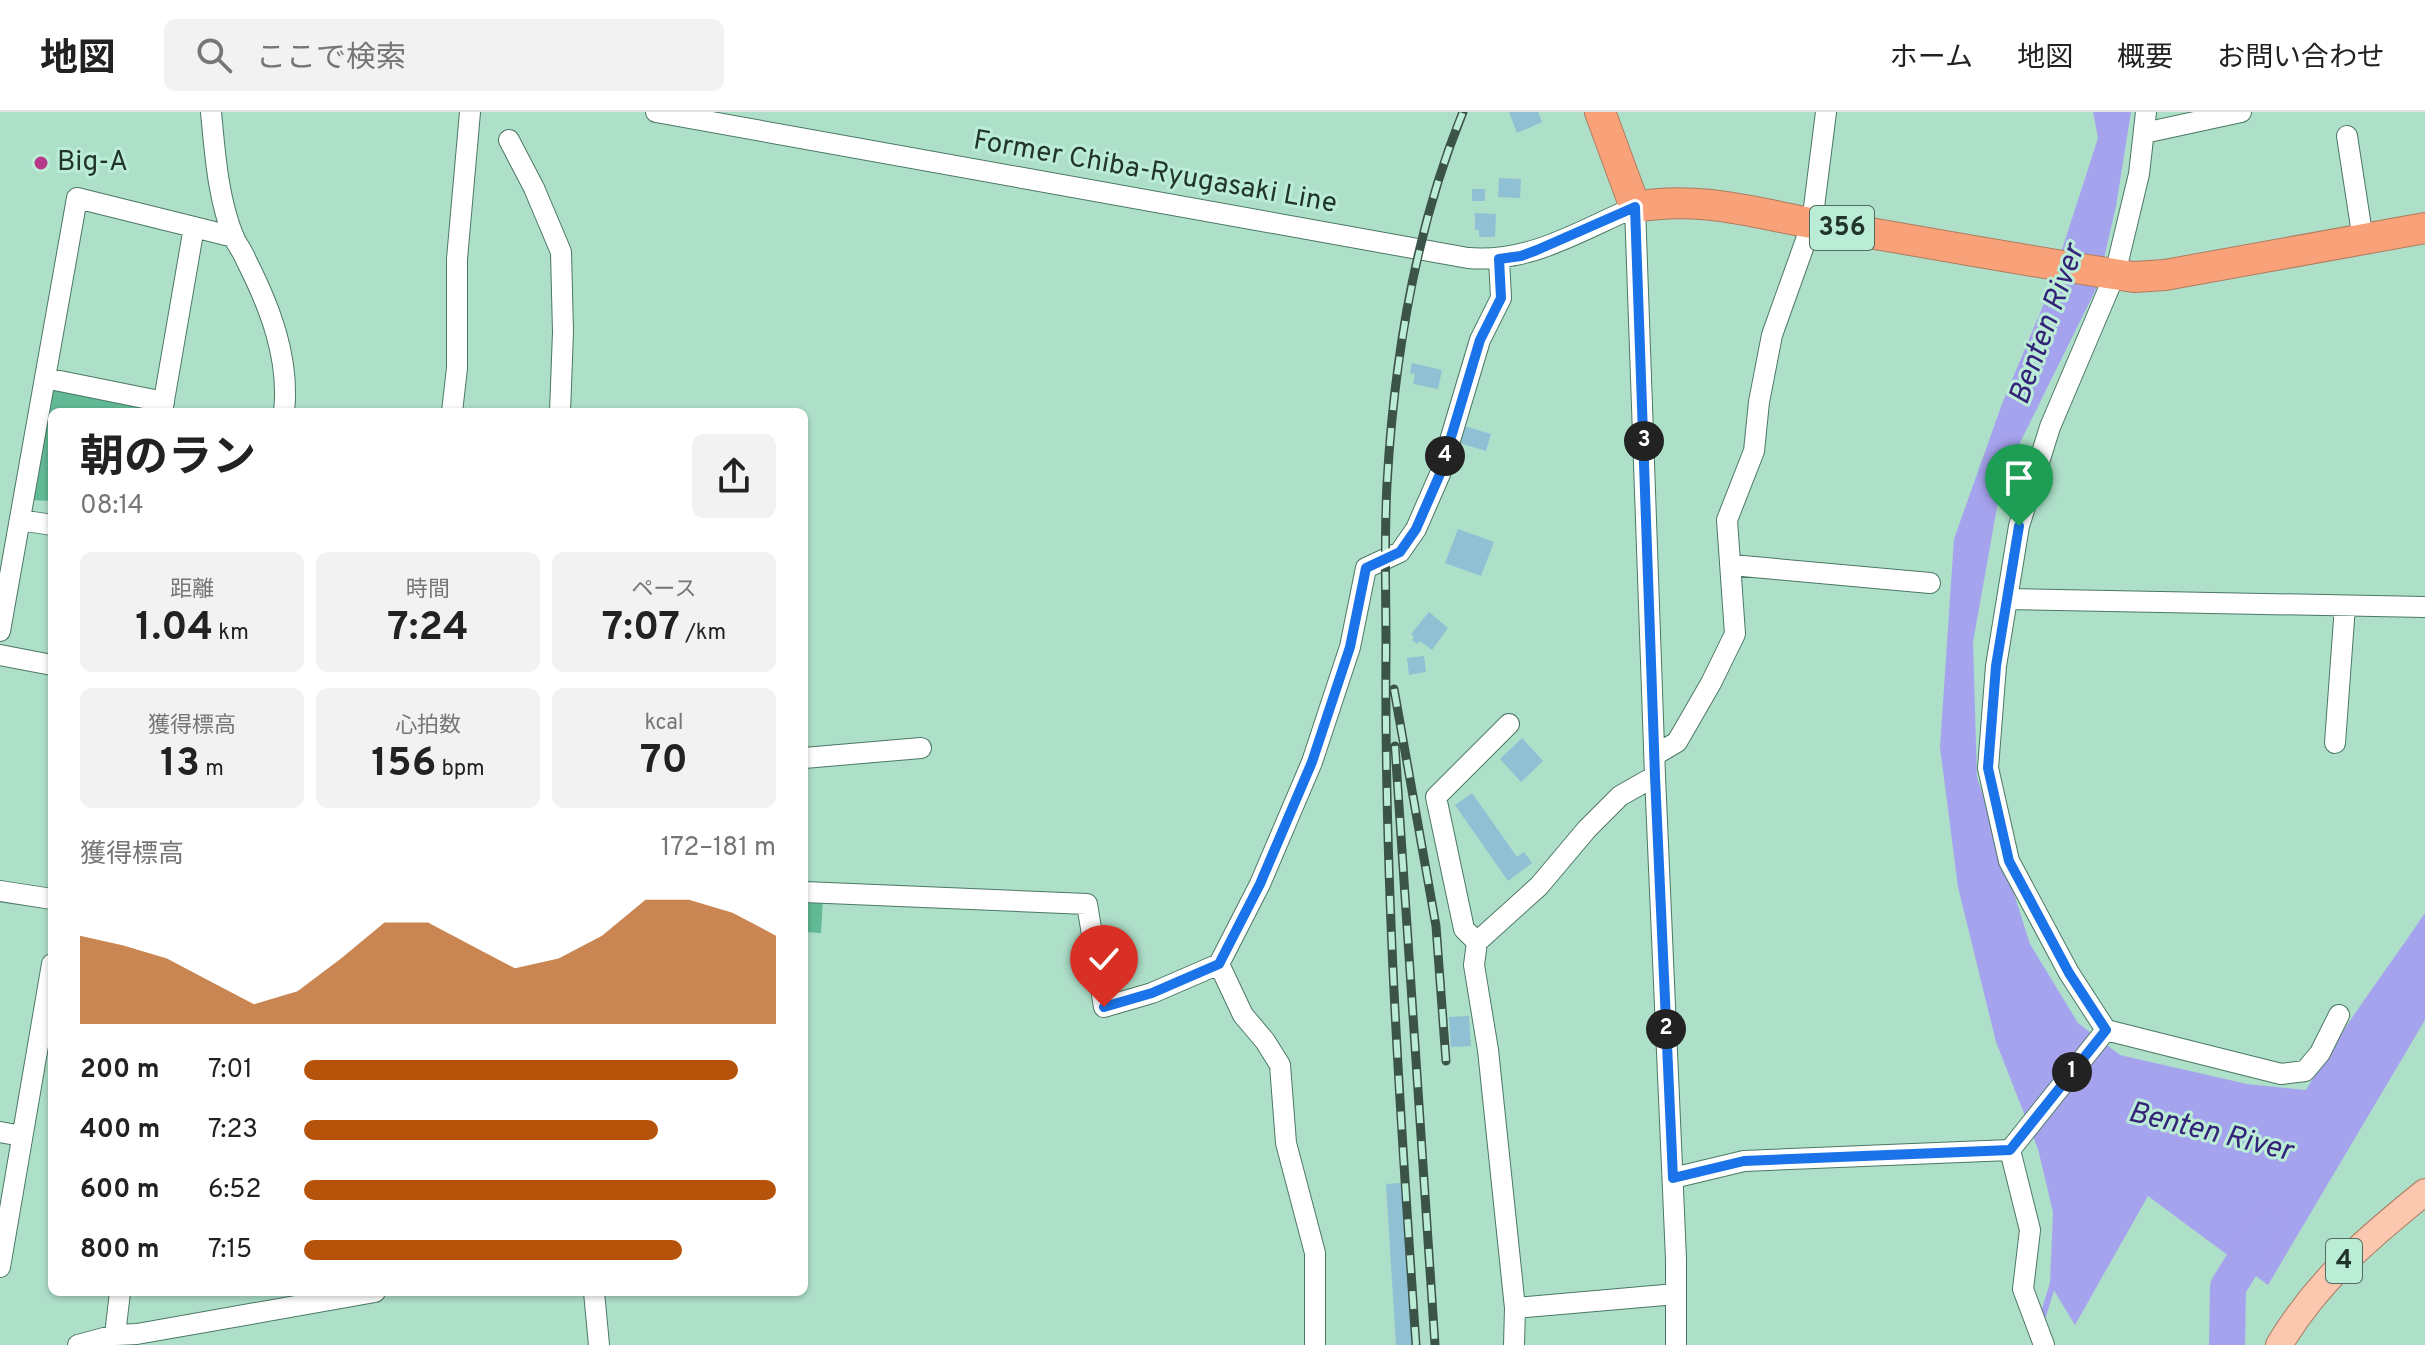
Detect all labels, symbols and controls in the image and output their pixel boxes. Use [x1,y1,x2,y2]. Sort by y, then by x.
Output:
search box [164,19,724,91]
icon: search [192,33,236,77]
text: 地図 [40,36,116,85]
text: ここで検索 [256,41,406,78]
text: ホーム [1890,41,1973,77]
text: 地図 [2017,41,2073,77]
text: 概要 [2117,41,2173,77]
text: お問い合わせ [2217,41,2385,77]
street label: Former Chiba-Ryugasaki Line [970,123,1340,223]
place label: Big-A [57,145,128,181]
marker: Big-A [32,154,50,172]
road number: 356 [1810,206,1874,250]
water label: Benten River [2002,238,2095,410]
pin: 3 [1624,421,1664,461]
text: 3 [1637,427,1651,454]
text: 朝のラン [80,432,256,488]
button: share [692,434,776,518]
pin: 4 [1425,436,1465,476]
text: 4 [1438,442,1452,469]
pin [1985,444,2053,526]
icon: arrive [1997,456,2041,500]
text: 08:14 [80,490,144,523]
text: 距離 [170,577,214,604]
text: 時間 [406,577,450,604]
text: ペース [632,577,696,604]
text: 1.04 [135,604,213,654]
text: 7:24 [387,604,469,654]
text: 7:07 [602,604,680,654]
text: km [213,620,249,647]
text: /km [680,620,726,647]
text: kcal [644,710,684,737]
text: 獲得標高 [148,713,236,740]
text: 心拍数 [395,713,461,740]
text: 70 [640,737,688,787]
text: 13 [160,740,200,790]
text: 156 [371,740,436,790]
text: m [200,756,224,783]
text: bpm [436,756,485,783]
text: 172–181 m [661,832,776,865]
text: 獲得標高 [80,839,184,872]
pin [1070,925,1138,1007]
icon: check [1082,937,1126,981]
pin: 2 [1646,1009,1686,1049]
text: 2 [1659,1015,1673,1042]
pin: 1 [2052,1052,2092,1092]
text: 200 m [80,1054,159,1087]
text: 7:01 [208,1054,253,1087]
text: 1 [2068,1058,2076,1085]
water label: Benten River [2124,1095,2298,1172]
text: 400 m [80,1114,160,1147]
text: 7:23 [208,1114,258,1147]
text: 600 m [80,1174,160,1207]
text: 6:52 [208,1174,261,1207]
text: 800 m [80,1234,160,1267]
text: 7:15 [208,1234,252,1267]
road number: 4 [2326,1239,2362,1283]

